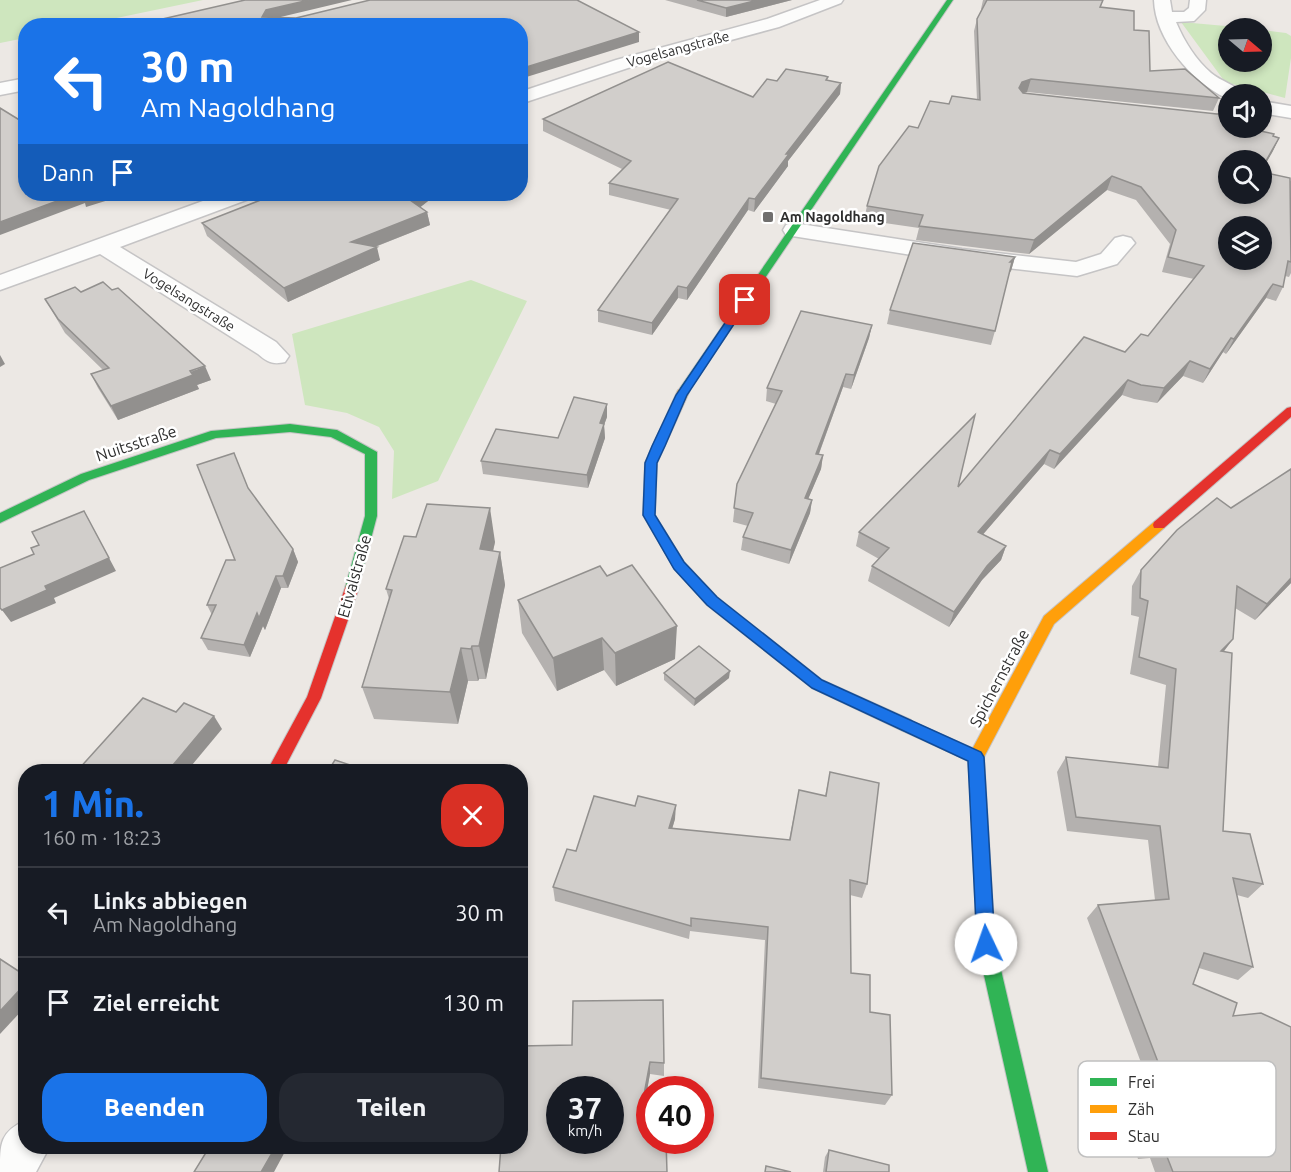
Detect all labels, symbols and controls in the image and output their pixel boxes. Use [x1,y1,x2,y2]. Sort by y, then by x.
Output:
north arrow [1218,18,1272,72]
map controls [1218,18,1272,270]
street label: Vogelsangstraße [625,28,731,70]
icon: left [42,42,120,120]
text: 30 m [141,43,235,90]
button: sound [1218,84,1272,138]
text: Am Nagoldhang [141,92,336,122]
button: search [1218,150,1272,204]
icon: arrive [106,156,139,189]
text: Dann [42,160,94,185]
place label: Am Nagoldhang [780,209,885,225]
marker: Am Nagoldhang [761,210,775,224]
button: layers [1218,216,1272,270]
street label: Vogelsangstraße [140,265,238,335]
pin [719,274,770,325]
icon: arrive [728,283,761,316]
street label: Nuitsstraße [93,422,179,464]
street label: Etivalstraße [334,533,374,619]
street label: Spichernstraße [966,626,1032,730]
text: 1 Min. [42,783,144,824]
button: close [441,784,504,847]
text: 160 m · 18:23 [42,826,162,849]
text: Links abbiegen [93,888,248,913]
icon: left [42,896,75,929]
text: 30 m [455,900,504,925]
position arrow [954,912,1018,976]
text: Am Nagoldhang [93,913,237,936]
icon: arrive [42,986,75,1019]
text: Ziel erreicht [93,990,220,1015]
text: 130 m [443,990,504,1015]
legend [1078,1061,1276,1157]
button: Beenden [42,1073,267,1142]
button: Teilen [279,1073,504,1142]
text: Frei [1128,1073,1155,1091]
speed limit sign: 40 [636,1076,714,1154]
text: 37 [568,1091,602,1125]
text: Zäh [1128,1100,1154,1118]
text: km/h [568,1122,602,1139]
text: Stau [1128,1127,1160,1145]

